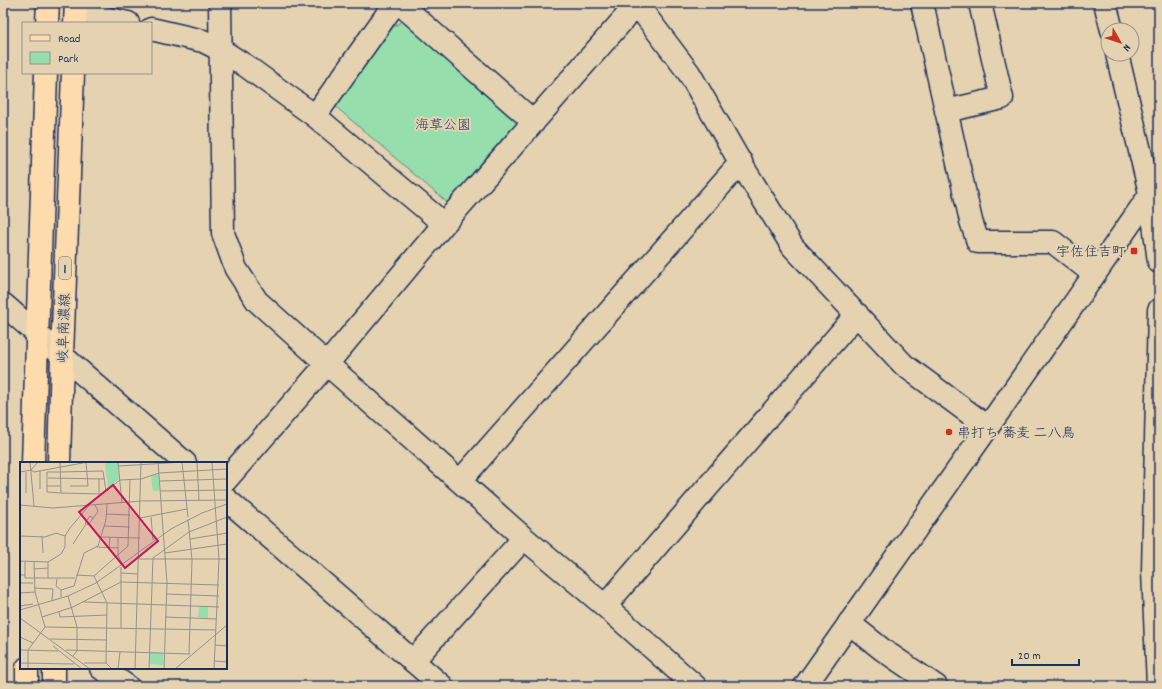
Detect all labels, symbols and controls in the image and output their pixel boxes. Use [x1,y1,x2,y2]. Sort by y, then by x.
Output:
legend [22,22,152,74]
north arrow [1100,22,1140,62]
text: Road [58,31,80,48]
text: N [1118,40,1134,55]
text: Park [58,51,79,68]
park label: 海草公園 [415,116,471,136]
place label: 宇佐住吉町 [1056,243,1126,263]
marker: 宇佐住吉町 [1129,246,1139,256]
road number: 1 [59,257,71,279]
street label: 岐阜南濃線 [54,293,76,363]
place label: 串打ち 蕎麦 二八鳥 [957,424,1075,444]
marker: 串打ち 蕎麦 二八鳥 [944,427,954,437]
inset map [20,462,227,669]
scale bar [1012,641,1079,667]
text: 20 m [1018,648,1041,665]

